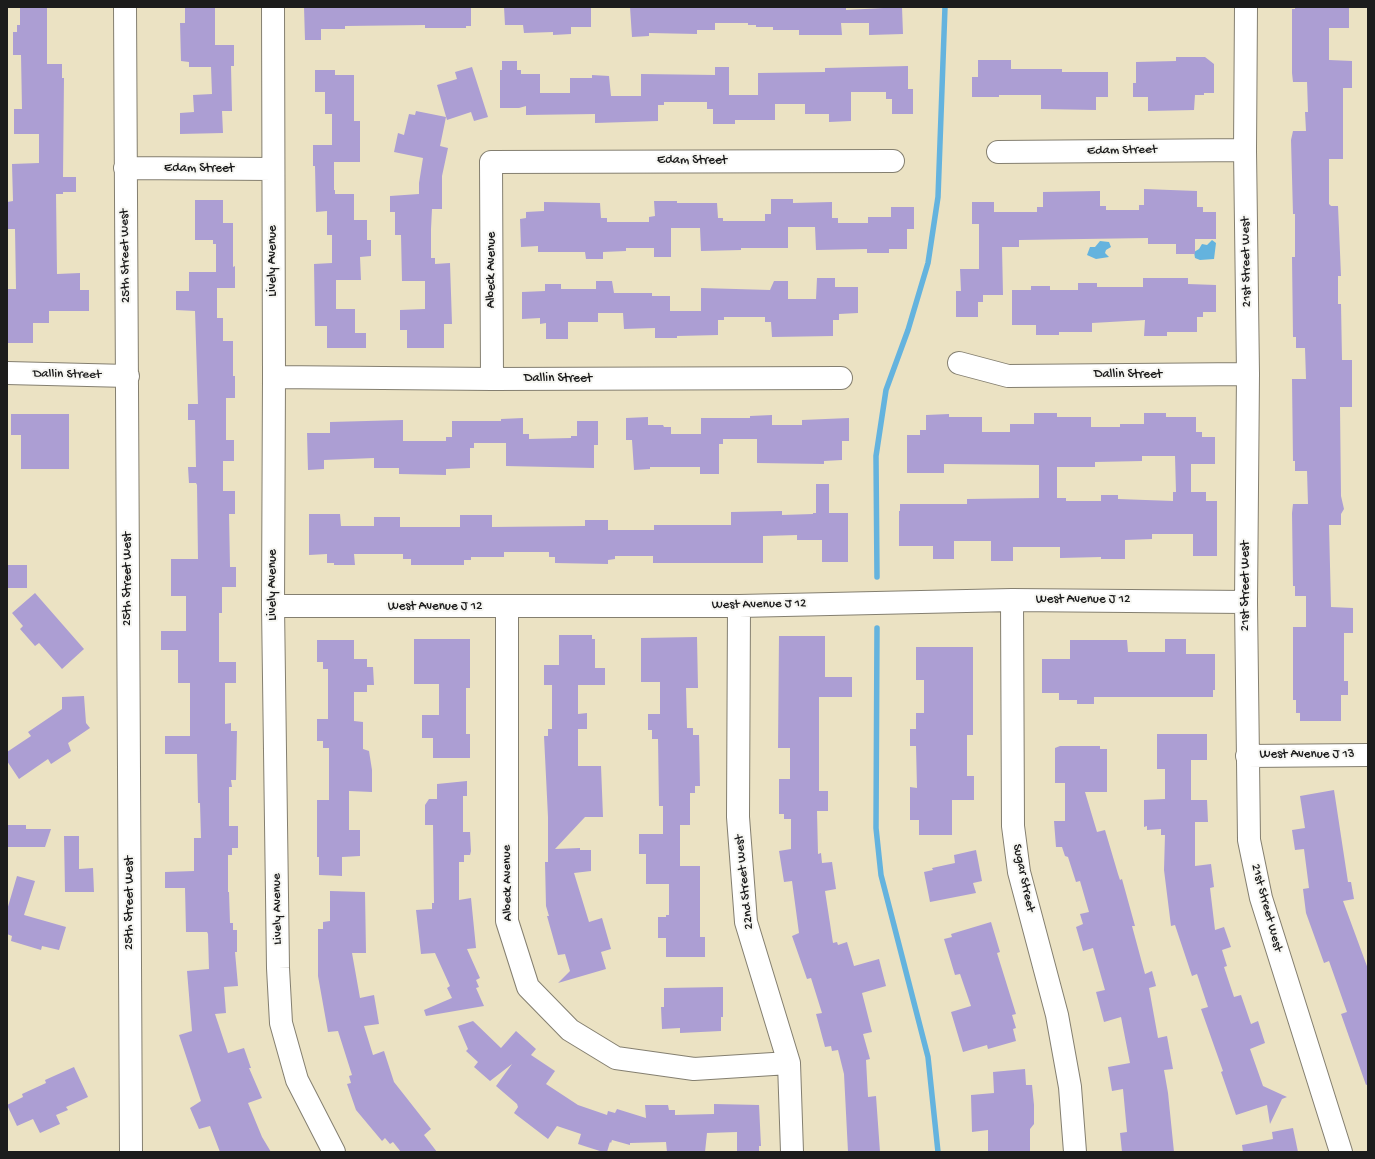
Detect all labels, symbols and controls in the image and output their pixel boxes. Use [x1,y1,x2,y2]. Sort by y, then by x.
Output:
street label: Edam Street [1087,143,1157,159]
street label: Edam Street [657,153,727,169]
street label: Edam Street [164,161,234,177]
street label: 25th Street West [117,209,135,303]
street label: 21st Street West [1238,217,1256,307]
street label: Lively Avenue [265,225,281,297]
street label: Albeck Avenue [484,232,500,308]
street label: Dallin Street [33,367,101,383]
street label: Dallin Street [1094,367,1162,383]
street label: Dallin Street [524,371,592,387]
street label: 25th Street West [120,532,136,626]
street label: 21st Street West [1238,541,1254,631]
street label: Lively Avenue [265,549,281,621]
street label: West Avenue J 12 [1036,592,1130,608]
street label: West Avenue J 12 [712,596,806,614]
street label: West Avenue J 12 [388,599,482,615]
street label: West Avenue J 13 [1259,747,1355,763]
street label: 22nd Street West [732,834,758,930]
street label: Sugar Street [1008,843,1038,913]
street label: Albeck Avenue [500,845,516,921]
street label: 25th Street West [122,856,138,950]
street label: 21st Street West [1247,862,1285,954]
street label: Lively Avenue [270,873,286,945]

